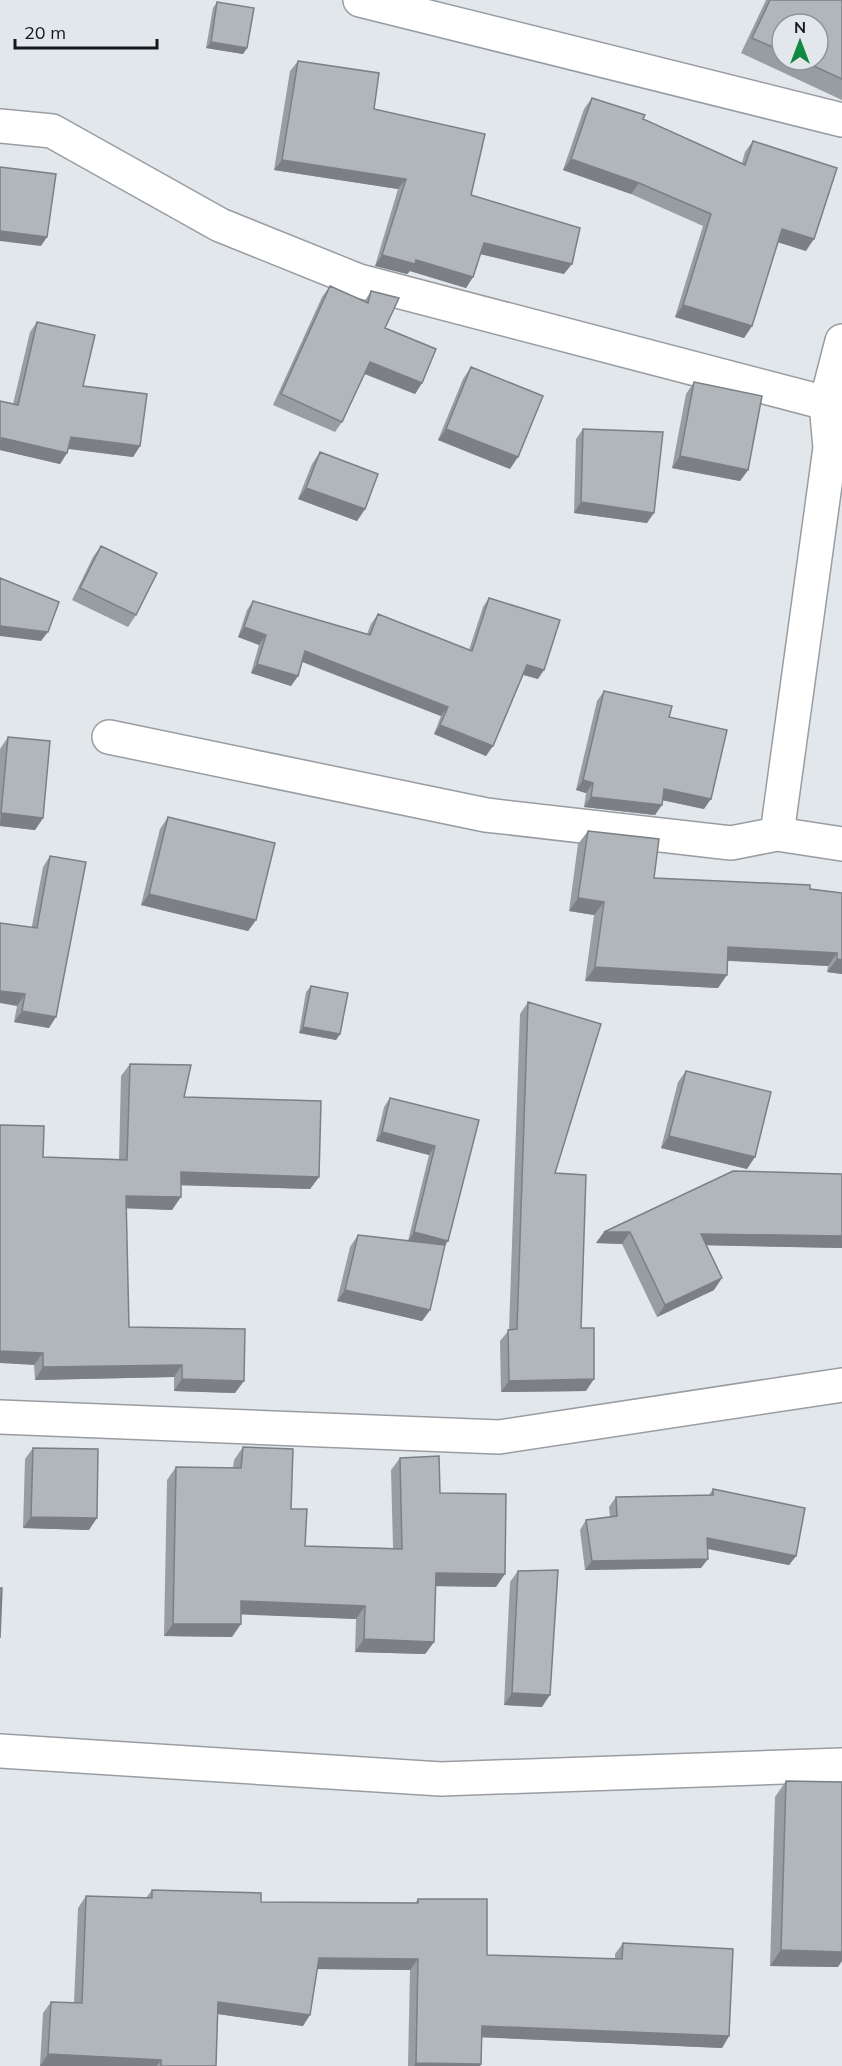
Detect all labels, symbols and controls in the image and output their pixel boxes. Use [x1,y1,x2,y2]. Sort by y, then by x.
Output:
scale bar [15,12,158,50]
north arrow [770,12,830,72]
text: N [794,17,806,37]
text: 20 m [24,21,66,44]

